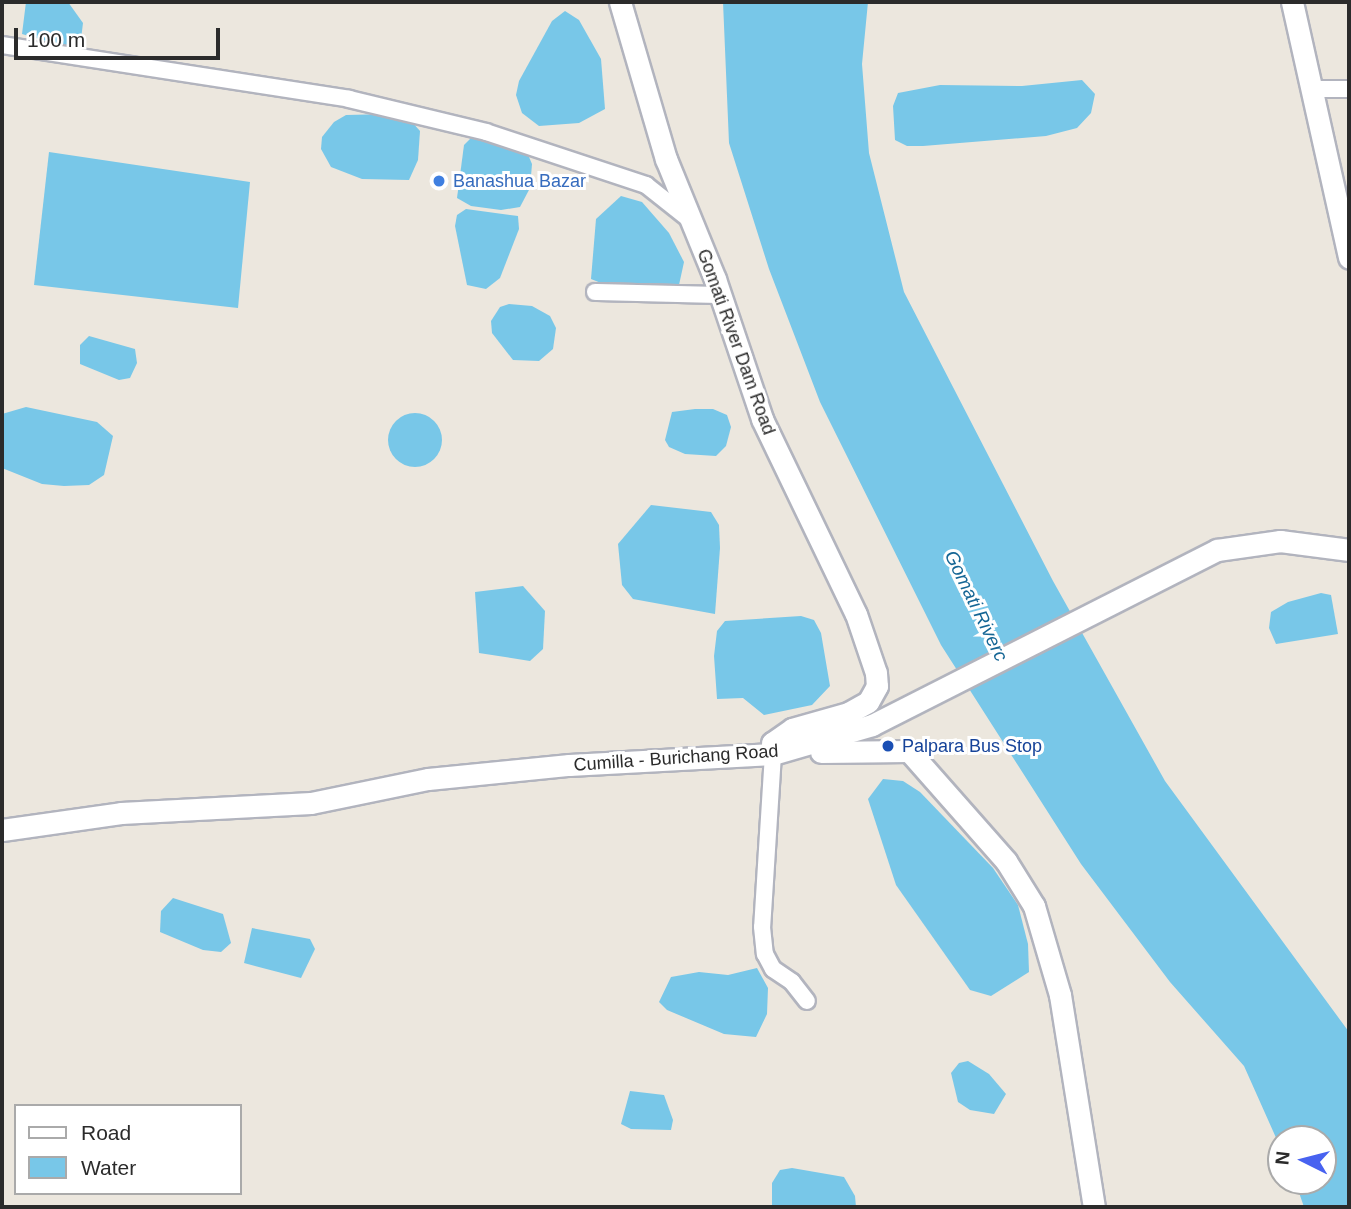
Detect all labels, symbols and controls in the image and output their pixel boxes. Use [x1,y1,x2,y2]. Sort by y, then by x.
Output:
scale bar [18,14,224,58]
text: 100 m [27,28,85,51]
place label: Banashua Bazar [453,170,586,192]
marker: Banashua Bazar [431,173,447,189]
street label: Gomati River Dam Road [692,246,780,438]
water label: Gomati Riverc [939,547,1013,665]
place label: Palpara Bus Stop [902,735,1042,757]
marker: Palpara Bus Stop [880,738,896,754]
street label: Cumilla - Burichang Road [573,740,779,776]
legend [14,1104,242,1195]
text: Road [81,1121,131,1144]
north arrow [1267,1125,1337,1195]
text: N [1271,1150,1294,1166]
text: Water [81,1156,136,1179]

